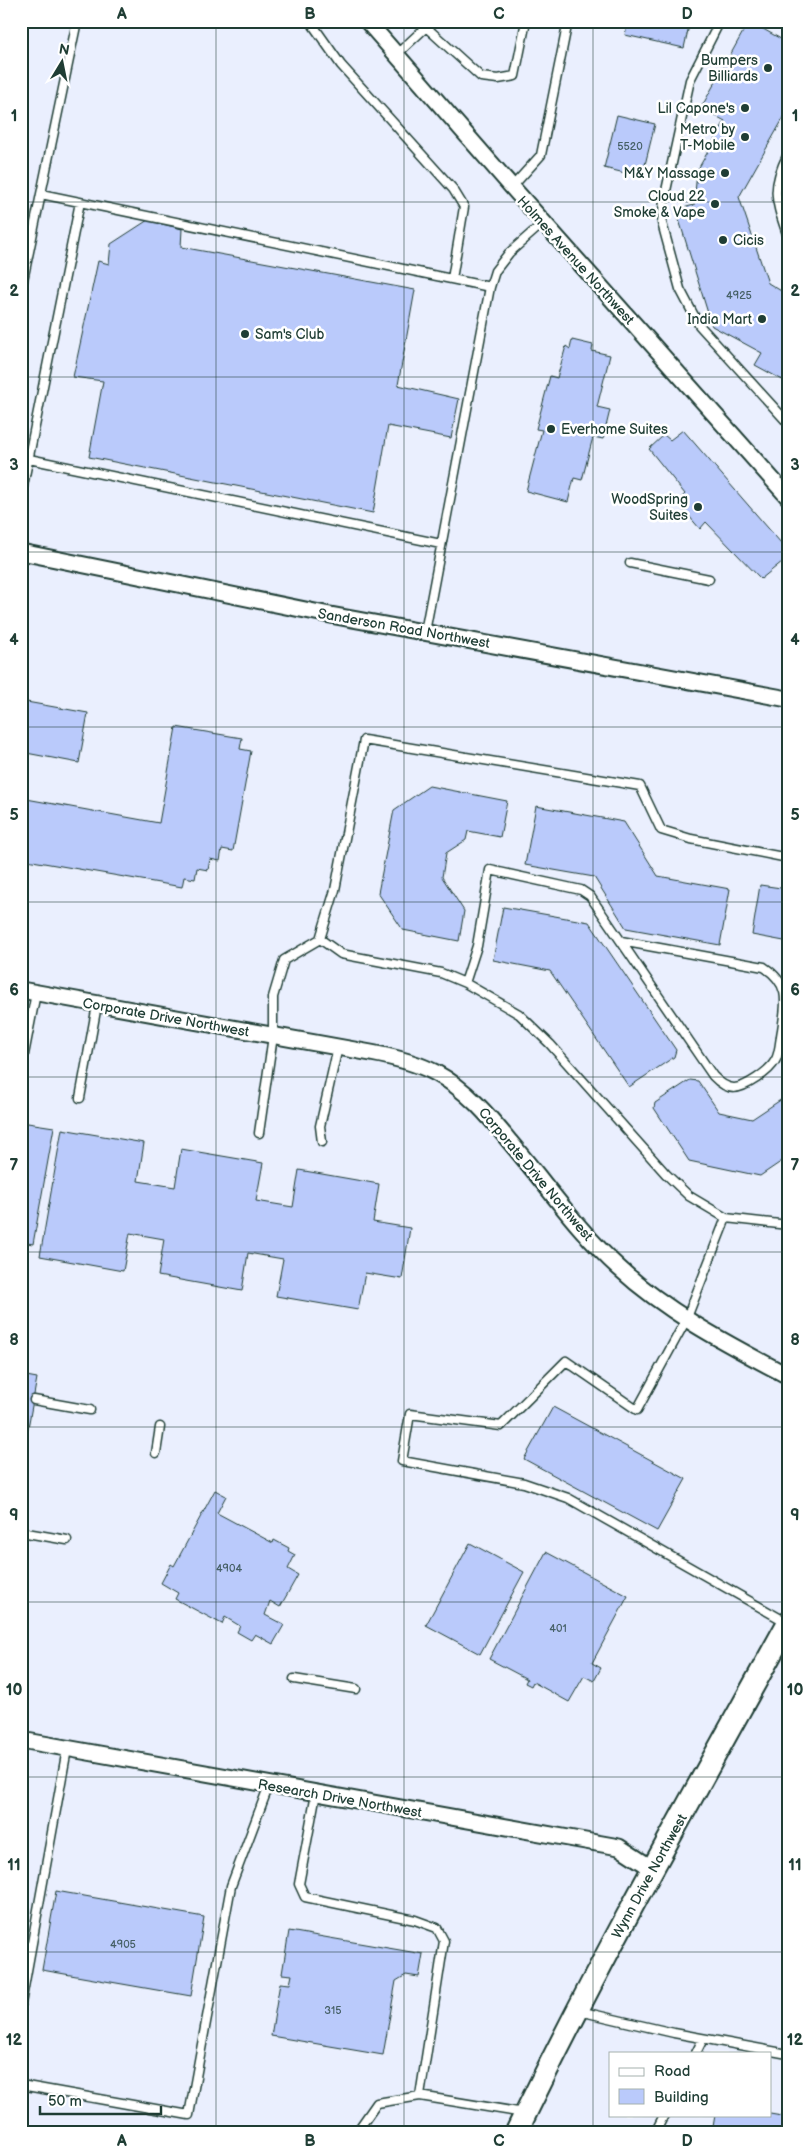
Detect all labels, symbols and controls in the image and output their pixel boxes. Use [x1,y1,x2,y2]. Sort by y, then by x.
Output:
text: A [116,5,127,24]
text: B [304,5,316,24]
text: C [493,5,505,24]
text: D [681,5,693,24]
north arrow [38,38,88,88]
text: N [58,40,71,59]
place label: Bumpers Billiards [701,52,758,85]
marker: Bumpers Billiards [762,62,774,74]
place label: Lil Capone's [657,100,735,117]
marker: Lil Capone's [739,102,751,114]
text: 1 [11,107,17,126]
text: 1 [792,107,798,126]
place label: Metro by T-Mobile [680,121,736,154]
marker: Metro by T-Mobile [739,131,751,143]
house number: 5520 [617,140,643,153]
place label: M&Y Massage [623,165,715,182]
marker: M&Y Massage [719,167,731,179]
place label: Cloud 22 Smoke & Vape [614,188,706,221]
street label: Holmes Avenue Northwest [513,193,638,329]
marker: Cloud 22 Smoke & Vape [709,198,721,210]
place label: Cicis [733,232,764,249]
marker: Cicis [717,234,729,246]
text: 2 [9,282,19,301]
text: 2 [790,282,800,301]
house number: 4925 [726,289,752,302]
place label: India Mart [687,311,753,328]
marker: India Mart [756,313,768,325]
place label: Sam's Club [255,326,324,343]
marker: Sam's Club [239,328,251,340]
place label: Everhome Suites [561,421,668,438]
marker: Everhome Suites [545,423,557,435]
text: 3 [9,456,19,475]
text: 3 [790,456,800,475]
place label: WoodSpring Suites [611,491,688,524]
marker: WoodSpring Suites [692,501,704,513]
street label: Sanderson Road Northwest [317,605,492,652]
text: 4 [9,631,19,650]
text: 4 [790,631,800,650]
text: 5 [9,806,19,825]
text: 5 [790,806,800,825]
text: 6 [9,981,19,1000]
text: 6 [790,981,800,1000]
street label: Corporate Drive Northwest [81,994,251,1041]
street label: Corporate Drive Northwest [475,1104,597,1245]
text: 7 [10,1156,19,1175]
text: 7 [791,1156,800,1175]
text: 8 [9,1331,19,1350]
text: 8 [790,1331,800,1350]
text: 9 [9,1506,19,1525]
text: 9 [790,1506,800,1525]
house number: 4904 [216,1562,242,1575]
house number: 401 [549,1622,567,1635]
text: 10 [6,1681,22,1700]
text: 10 [787,1681,803,1700]
street label: Research Drive Northwest [257,1776,424,1821]
street label: Wynn Drive Northwest [608,1810,691,1941]
text: 11 [7,1856,21,1875]
text: 11 [788,1856,802,1875]
house number: 4905 [110,1938,136,1951]
house number: 315 [324,2004,342,2017]
text: 12 [6,2031,23,2050]
text: 12 [787,2031,804,2050]
legend [609,2052,772,2116]
text: Road [654,2062,690,2081]
scale bar [40,2084,161,2116]
text: Building [654,2088,709,2107]
text: 50 m [48,2092,82,2111]
text: A [116,2132,127,2151]
text: B [304,2132,316,2151]
text: C [493,2132,505,2151]
text: D [681,2132,693,2151]

